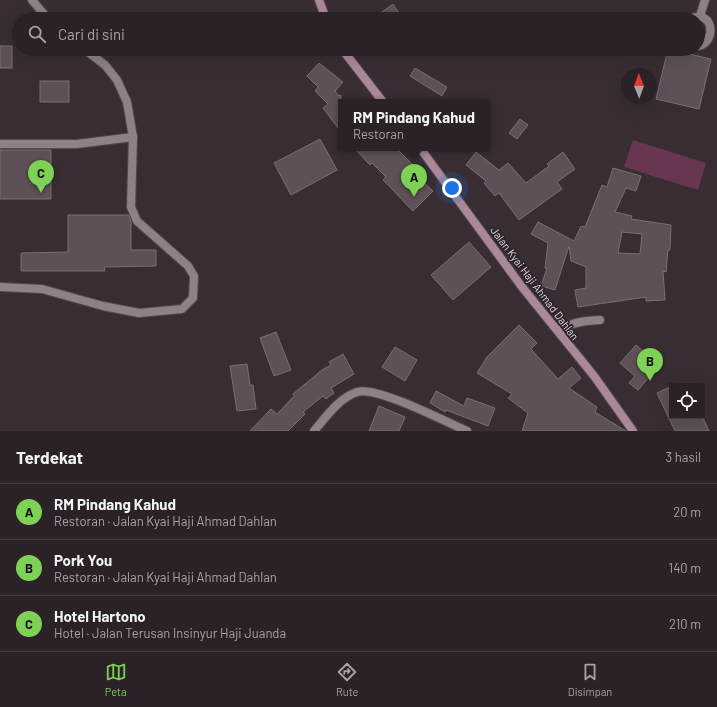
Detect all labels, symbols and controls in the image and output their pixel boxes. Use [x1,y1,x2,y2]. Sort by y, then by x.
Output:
search box [12,12,705,56]
icon: search [26,23,48,45]
text: Cari di sini [58,25,125,43]
north arrow [621,68,657,104]
popup [338,99,490,151]
text: RM Pindang Kahud [353,108,475,126]
text: Restoran [353,126,404,142]
pin: C [28,160,54,193]
pin: A [401,164,427,197]
your location [442,178,462,198]
street label: Jalan Kyai Haji Ahmad Dahlan [488,224,582,342]
pin: B [637,348,663,381]
map controls [669,383,705,419]
button: locate [669,383,705,419]
text: Terdekat [16,447,83,467]
text: 3 hasil [665,449,701,465]
text: RM Pindang Kahud [54,495,176,513]
text: A [25,504,33,520]
text: 20 m [673,504,701,520]
text: Restoran · Jalan Kyai Haji Ahmad Dahlan [54,513,277,529]
text: Pork You [54,551,112,569]
text: B [25,560,33,576]
text: 140 m [669,560,701,576]
text: Restoran · Jalan Kyai Haji Ahmad Dahlan [54,569,277,585]
text: Hotel Hartono [54,607,146,625]
text: C [25,616,33,632]
text: 210 m [669,616,701,632]
text: Hotel · Jalan Terusan Insinyur Haji Juanda [54,625,286,641]
tab: Peta [105,661,127,698]
tab: Rute [336,661,358,698]
tab: Disimpan [568,661,612,698]

